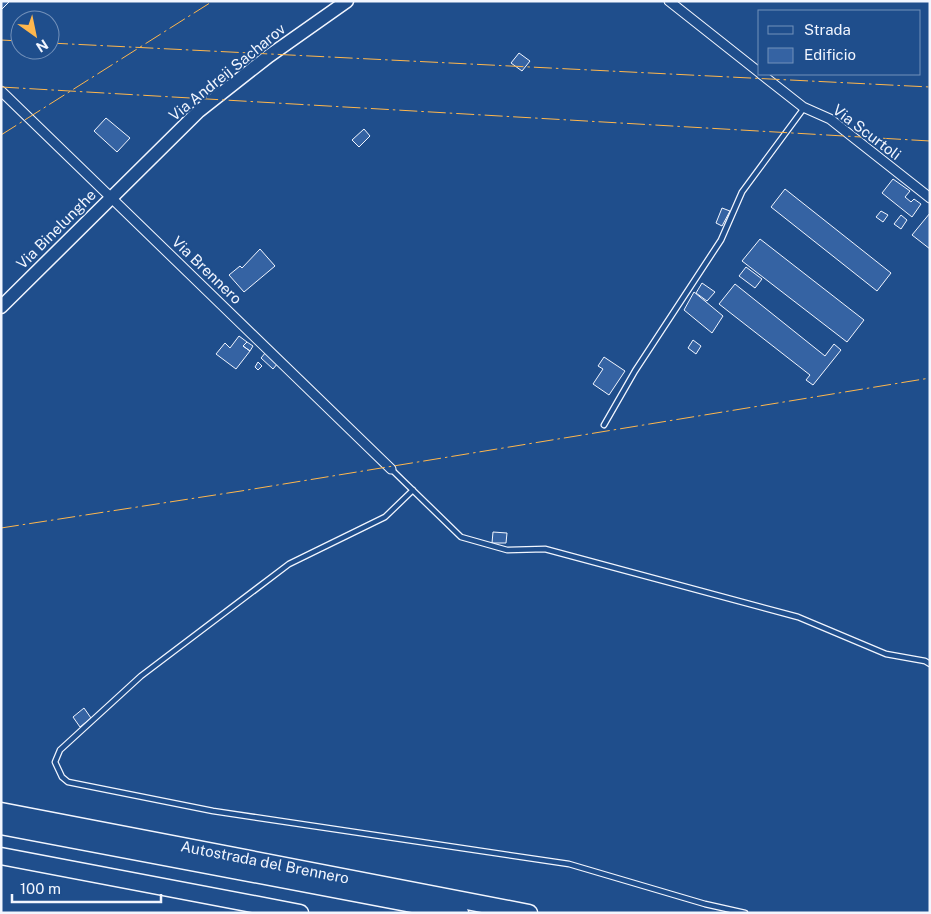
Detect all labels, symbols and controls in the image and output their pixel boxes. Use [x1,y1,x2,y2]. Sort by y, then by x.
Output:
north arrow [10,10,60,60]
legend [758,10,921,75]
street label: Via Andreij Sacharov [165,20,289,124]
text: Strada [804,21,851,38]
text: N [33,36,51,56]
text: Edificio [804,46,856,63]
street label: Via Scurtoli [830,101,904,163]
street label: Via Binelunghe [13,186,99,272]
street label: Via Brennero [169,233,245,307]
street label: Autostrada del Brennero [179,837,351,887]
scale bar [12,872,161,904]
text: 100 m [20,880,61,897]

